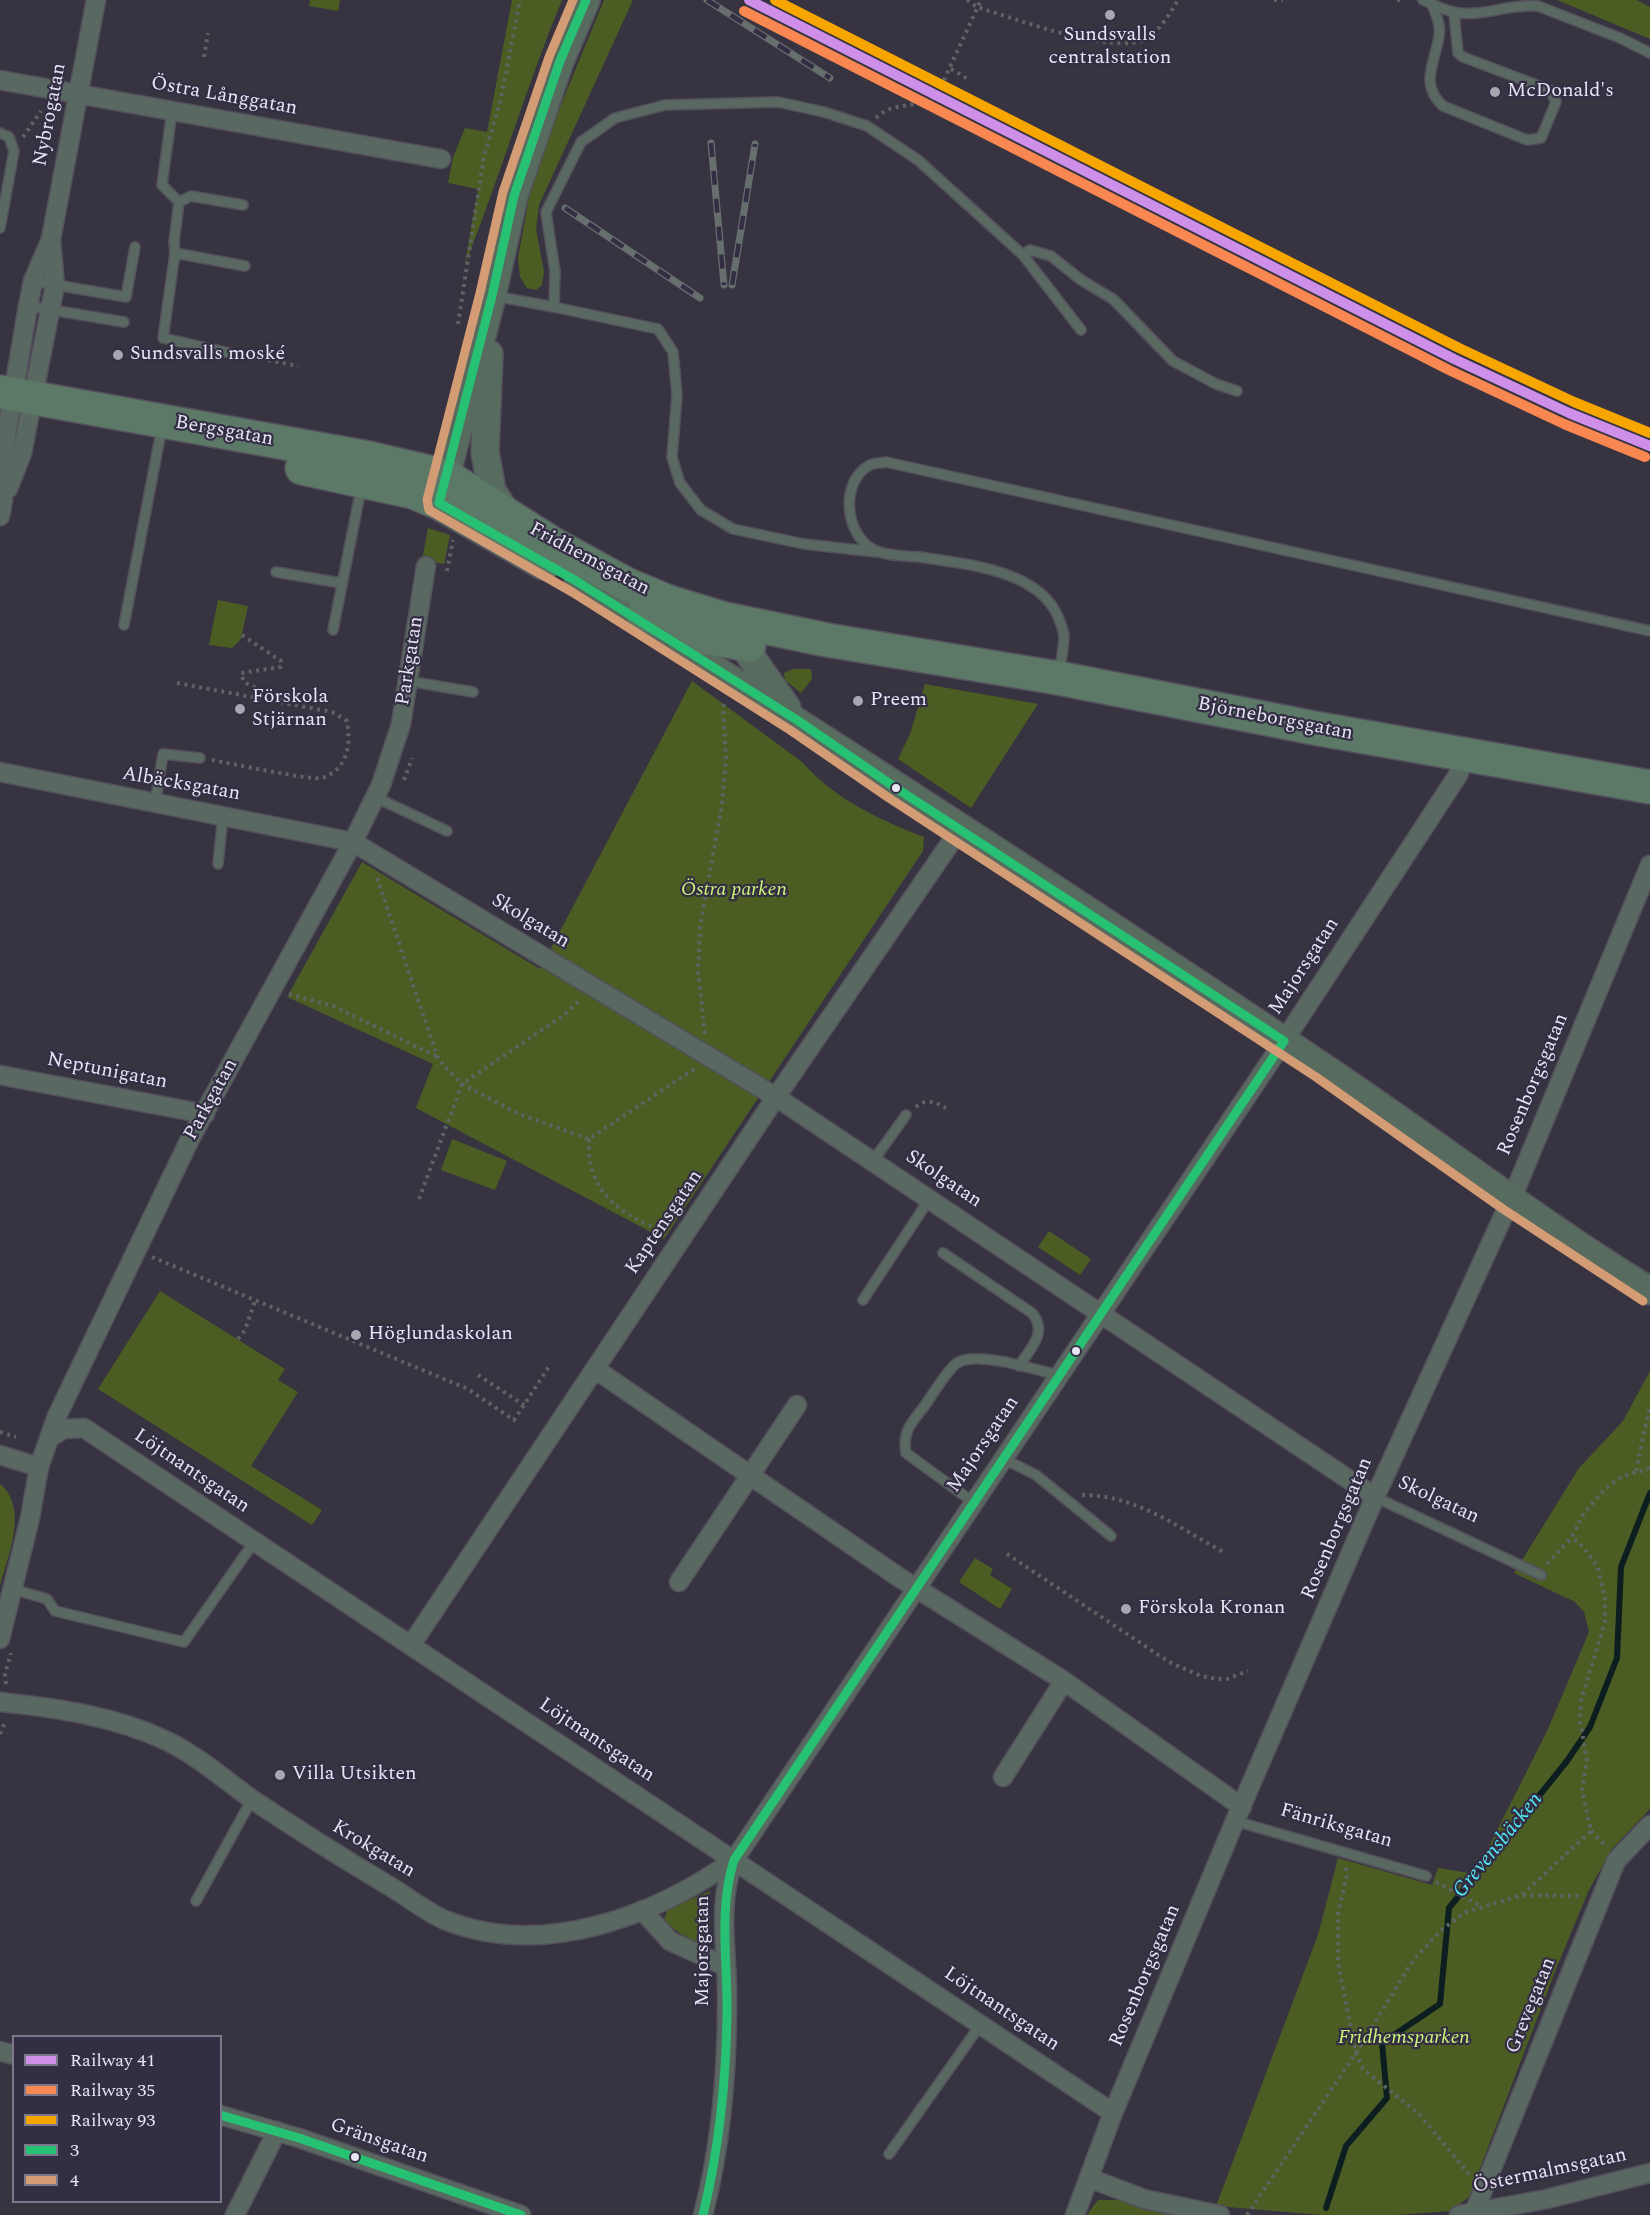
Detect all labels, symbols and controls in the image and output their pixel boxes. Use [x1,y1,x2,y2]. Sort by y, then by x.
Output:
marker: Sundsvalls centralstation [1103,8,1117,22]
place label: Sundsvalls centralstation [1049,24,1171,71]
street label: Nybrogatan [29,61,73,169]
street label: Östra Långgatan [149,72,299,122]
place label: McDonald's [1507,80,1614,104]
marker: McDonald's [1488,85,1502,99]
place label: Sundsvalls moské [130,343,285,367]
marker: Sundsvalls moské [111,348,125,362]
street label: Bergsgatan [173,412,275,452]
street label: Fridhemsgatan [525,518,653,602]
street label: Parkgatan [392,615,430,707]
place label: Förskola Stjärnan [252,686,328,733]
place label: Preem [870,689,927,713]
street label: Björneborgsgatan [1195,693,1355,747]
marker: Preem [851,694,865,708]
marker: Förskola Stjärnan [233,702,247,716]
street label: Albäcksgatan [120,763,242,807]
unlabelled marker [890,782,902,794]
park label: Östra parken [681,879,787,903]
street label: Skolgatan [487,889,573,955]
street label: Majorsgatan [1265,914,1345,1020]
street label: Rosenborgsgatan [1493,1010,1575,1160]
street label: Neptunigatan [45,1049,169,1095]
street label: Parkgatan [180,1055,244,1145]
street label: Skolgatan [900,1146,986,1214]
street label: Kaptensgatan [621,1166,709,1280]
place label: Höglundaskolan [368,1323,513,1347]
marker: Höglundaskolan [349,1328,363,1342]
unlabelled marker [1070,1345,1082,1357]
street label: Majorsgatan [943,1392,1025,1498]
street label: Löjtnantsgatan [129,1424,253,1520]
street label: Rosenborgsgatan [1297,1454,1379,1604]
street label: Skolgatan [1393,1472,1483,1530]
place label: Förskola Kronan [1138,1597,1285,1621]
marker: Förskola Kronan [1119,1602,1133,1616]
street label: Löjtnantsgatan [534,1693,658,1789]
place label: Villa Utsikten [292,1763,417,1787]
marker: Villa Utsikten [273,1768,287,1782]
water label: Grevensbäcken [1449,1788,1549,1904]
street label: Fänriksgatan [1277,1800,1395,1854]
street label: Krokgatan [327,1816,419,1884]
street label: Majorsgatan [692,1895,716,2007]
street label: Rosenborgsgatan [1105,1901,1187,2051]
street label: Grevegatan [1502,1955,1562,2057]
street label: Löjtnantsgatan [939,1962,1063,2058]
park label: Fridhemsparken [1338,2027,1470,2051]
legend [12,2035,222,2203]
text: Railway 41 [70,2047,155,2074]
text: Railway 35 [70,2077,155,2104]
text: Railway 93 [70,2107,155,2134]
street label: Gränsgatan [327,2114,431,2170]
text: 3 [70,2137,79,2164]
street label: Östermalmsgatan [1471,2144,1629,2200]
unlabelled marker [349,2151,361,2163]
text: 4 [70,2167,79,2194]

